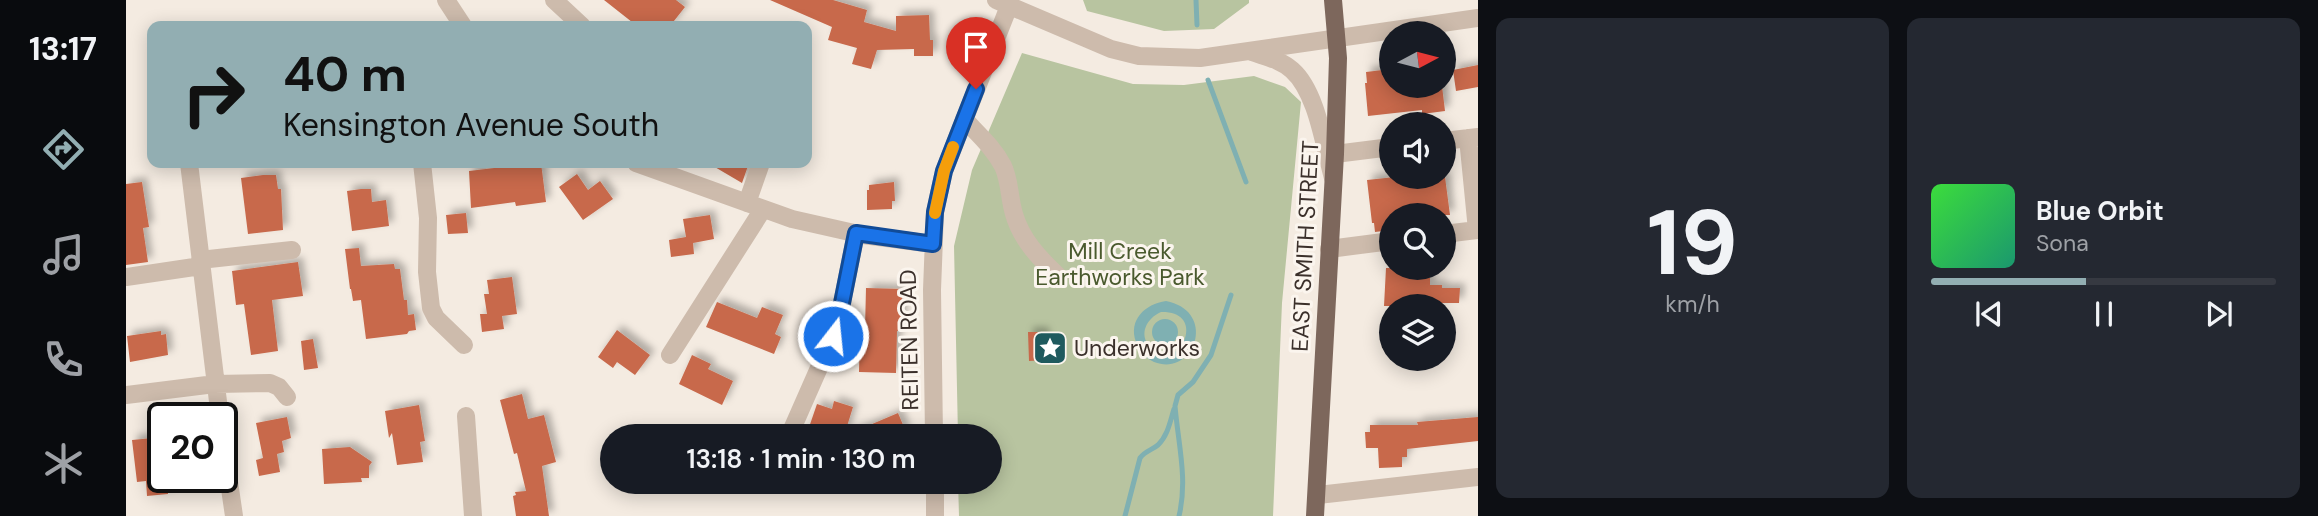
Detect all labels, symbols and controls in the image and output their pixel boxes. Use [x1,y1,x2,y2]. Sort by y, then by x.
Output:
pin [946,17,1006,89]
north arrow [1379,21,1456,98]
map controls [1379,21,1456,371]
text: 13:17 [29,28,97,70]
icon: arrive [957,28,995,66]
text: 40 m [283,42,407,106]
icon: right [168,49,259,140]
text: Kensington Avenue South [283,104,659,146]
button: sound [1379,112,1456,189]
icon: directions [39,125,88,174]
street label: EAST SMITH STREET [1284,140,1326,352]
text: 19 [1647,184,1738,302]
text: Blue Orbit [2036,194,2164,228]
button: search [1379,203,1456,280]
text: Sona [2036,228,2089,258]
icon: music [39,230,88,279]
park label: Mill Creek Earthworks Park [1035,236,1205,292]
street label: REITEN ROAD [893,269,925,411]
text: km/h [1665,289,1720,319]
button: layers [1379,294,1456,371]
icon: previous [1970,295,2008,333]
icon: pause [2085,295,2123,333]
icon: next [2200,295,2238,333]
position arrow [796,299,870,373]
place icon: Underworks [1031,329,1069,367]
place label: Underworks [1074,333,1200,363]
icon: phone [39,335,88,384]
speed limit sign: 20 [147,402,238,493]
icon: climate [39,439,88,488]
text: 13:18 · 1 min · 130 m [686,442,916,476]

